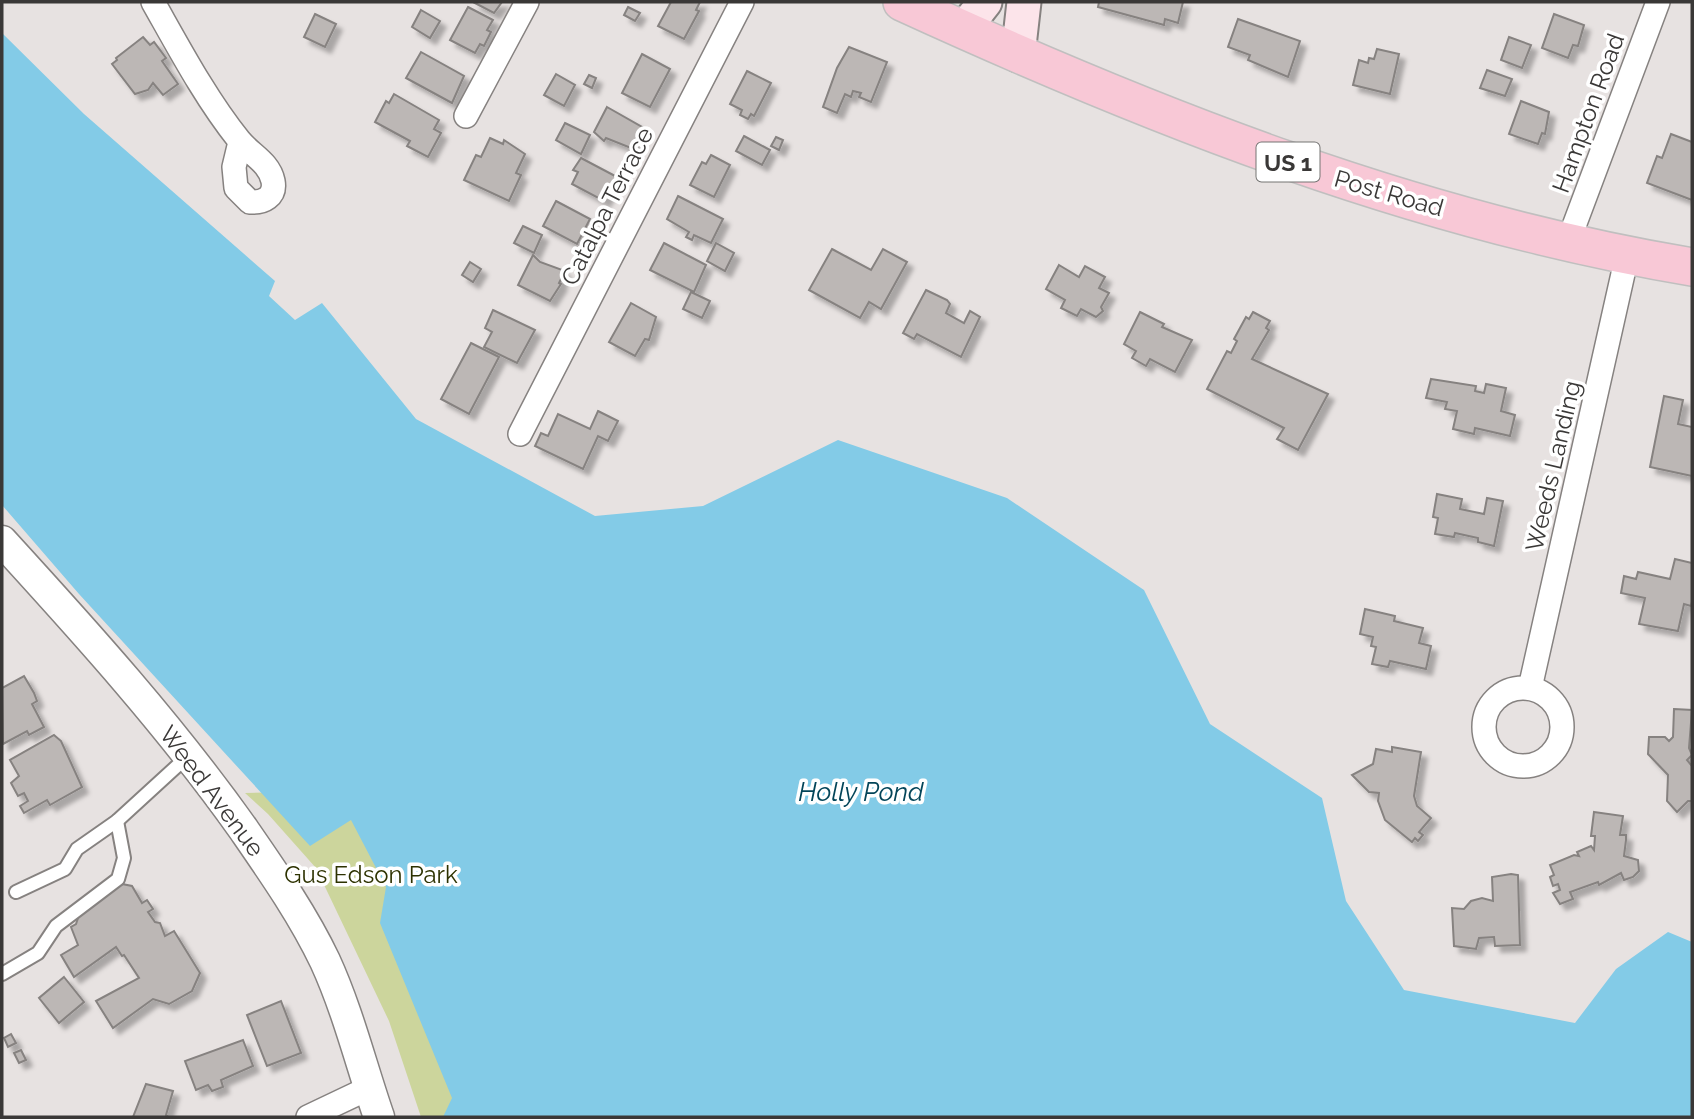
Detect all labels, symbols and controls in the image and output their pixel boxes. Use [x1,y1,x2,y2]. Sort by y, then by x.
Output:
street label: Hampton Road [1546,30,1630,196]
street label: Catalpa Terrace [555,122,659,290]
road number: US 1 [1256,142,1320,182]
street label: Post Road [1331,164,1447,222]
street label: Weeds Landing [1519,378,1587,554]
street label: Weed Avenue [153,720,271,862]
water label: Holly Pond [798,777,924,807]
park label: Gus Edson Park [284,860,458,889]

